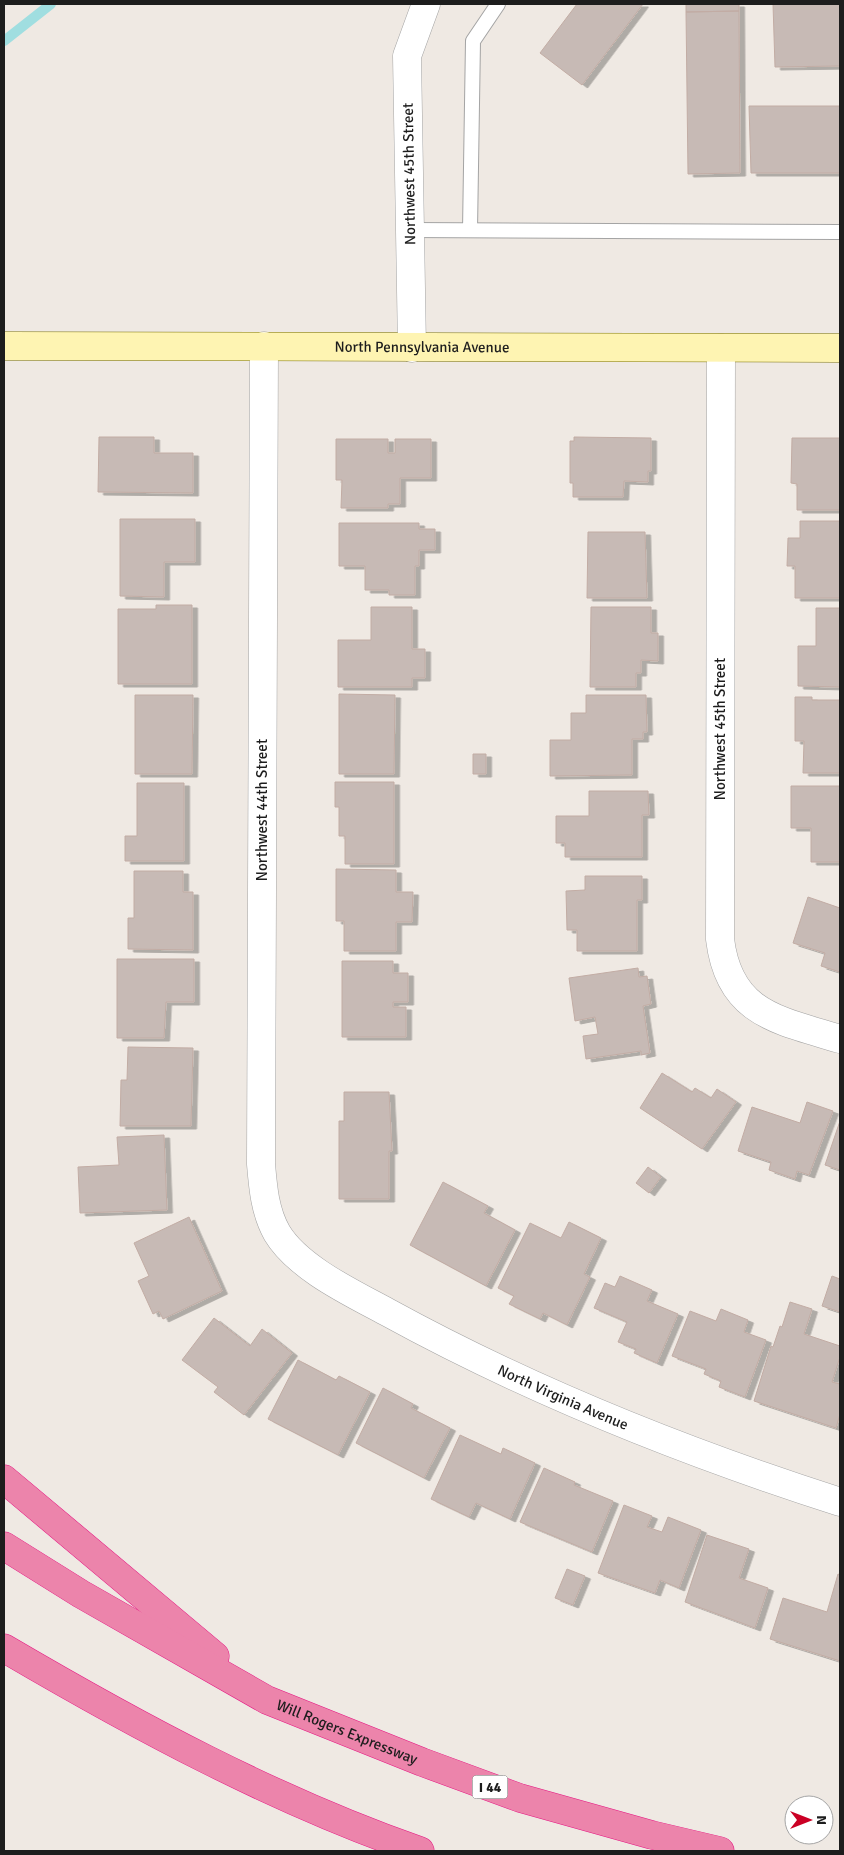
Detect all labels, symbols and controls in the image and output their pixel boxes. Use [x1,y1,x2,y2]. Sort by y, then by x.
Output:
street label: Northwest 45th Street [399,103,419,245]
street label: North Pennsylvania Avenue [334,338,510,356]
street label: Northwest 45th Street [711,658,729,800]
street label: Northwest 44th Street [253,739,271,881]
street label: North Virginia Avenue [495,1361,631,1434]
street label: Will Rogers Expressway [274,1696,420,1768]
road number: I 44 [472,1775,508,1798]
north arrow [784,1795,834,1845]
text: N [813,1815,830,1825]

